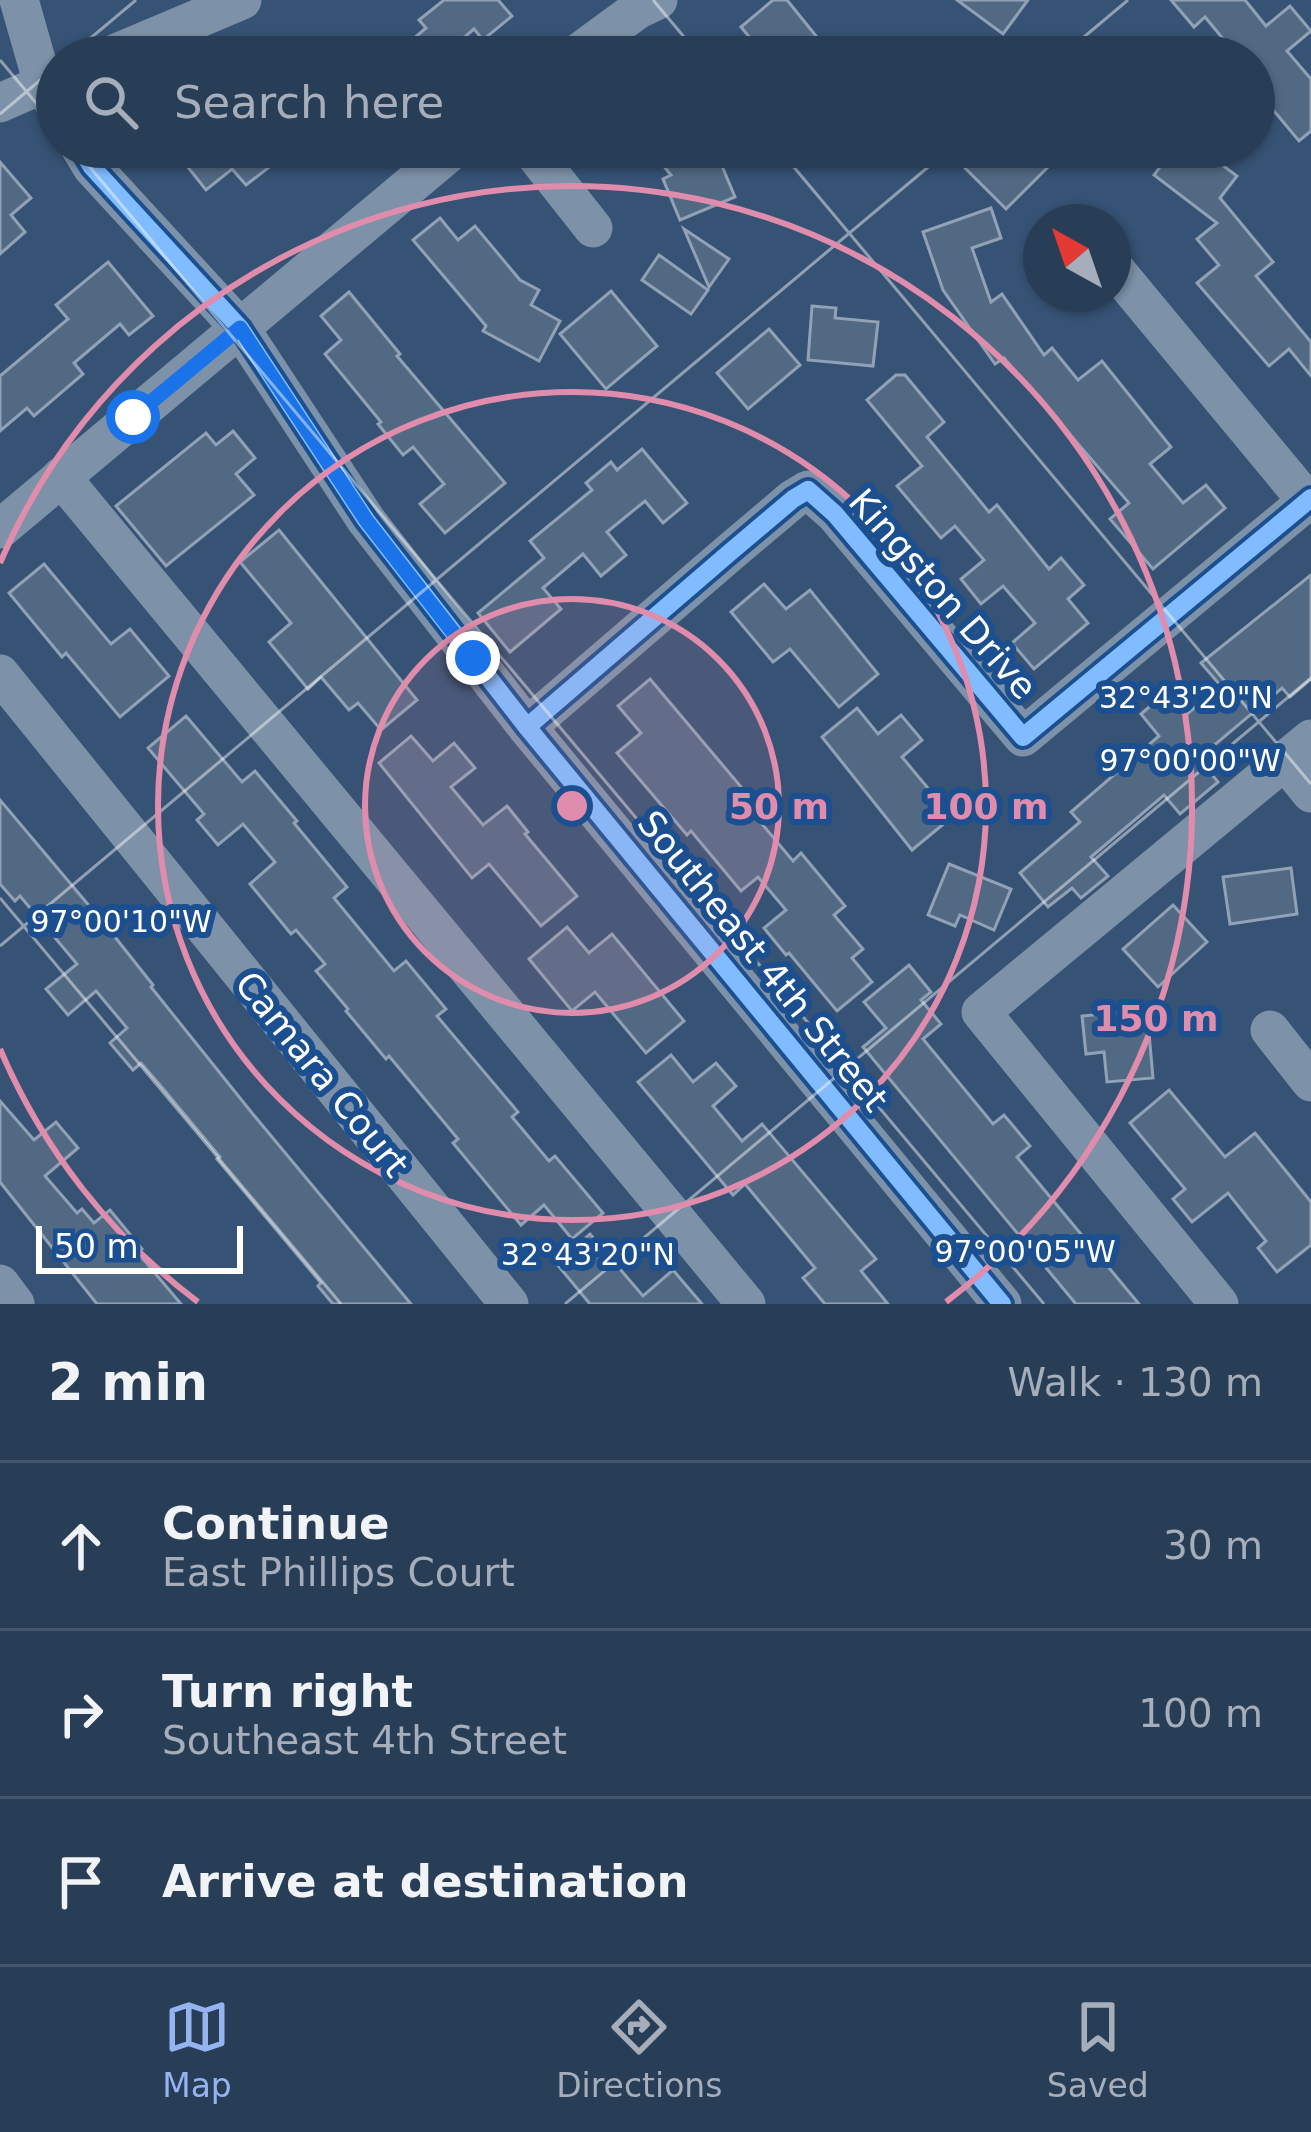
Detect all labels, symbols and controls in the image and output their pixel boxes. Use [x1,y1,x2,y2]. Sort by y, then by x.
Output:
search box [36,36,1275,168]
icon: search [78,69,144,135]
text: Search here [174,76,444,129]
north arrow [1023,204,1131,312]
route start [106,390,160,444]
street label: Kingston Drive [841,481,1045,707]
route end [446,631,500,685]
text: 32°43'20"N [1099,680,1273,715]
text: 97°00'00"W [1099,743,1281,778]
centre of rings [551,785,593,827]
text: 50 m [729,786,829,827]
text: 100 m [923,786,1049,827]
street label: Southeast 4th Street [629,803,897,1119]
text: 97°00'10"W [30,904,212,939]
street label: Camara Court [227,963,417,1185]
text: 150 m [1093,998,1219,1039]
scale bar [36,1220,243,1273]
text: 50 m [54,1227,139,1266]
text: 97°00'05"W [934,1234,1116,1269]
text: 32°43'20"N [501,1237,675,1272]
text: 2 min [48,1353,208,1412]
text: Walk · 130 m [1008,1360,1263,1405]
text: Continue [162,1497,390,1550]
icon: ahead [48,1513,114,1579]
text: 30 m [1163,1523,1263,1568]
text: East Phillips Court [162,1550,515,1595]
text: Turn right [162,1665,413,1718]
icon: right [48,1681,114,1747]
text: 100 m [1138,1691,1263,1736]
text: Southeast 4th Street [162,1718,567,1763]
icon: arrive [48,1849,114,1915]
text: Arrive at destination [162,1855,688,1908]
tab: Map [162,1994,232,2105]
tab: Directions [556,1994,722,2105]
tab: Saved [1047,1994,1149,2105]

